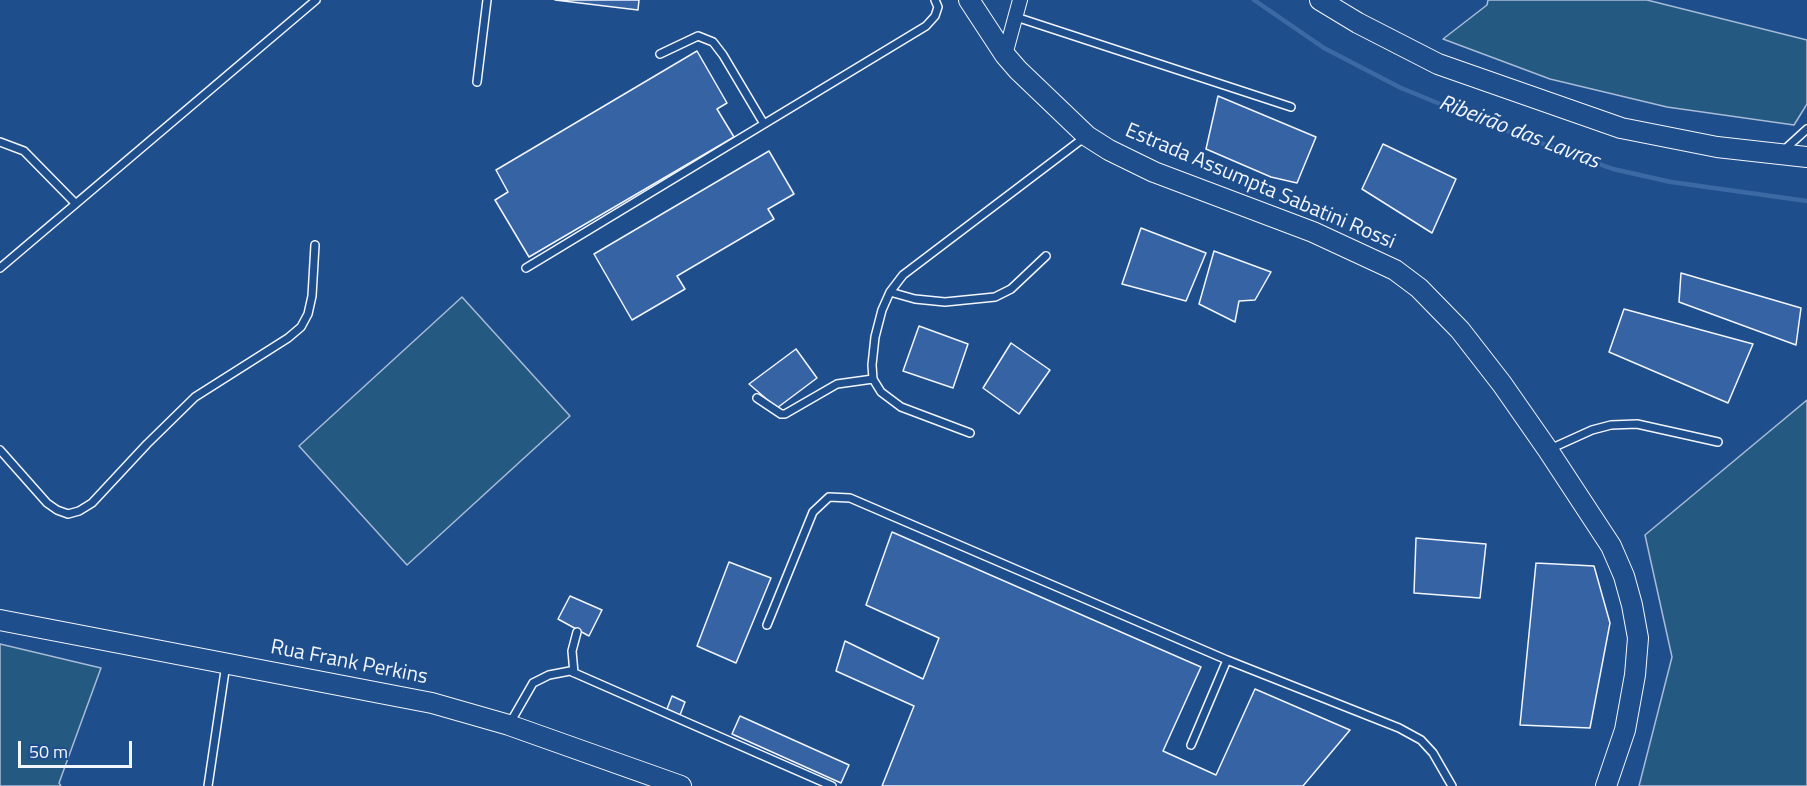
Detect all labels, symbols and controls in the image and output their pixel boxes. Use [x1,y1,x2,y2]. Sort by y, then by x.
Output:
water label: Ribeirão das Lavras [1435,90,1603,176]
street label: Estrada Assumpta Sabatini Rossi [1121,119,1399,255]
street label: Rua Frank Perkins [268,635,430,691]
scale bar [21,729,135,767]
text: 50 m [29,738,68,765]

